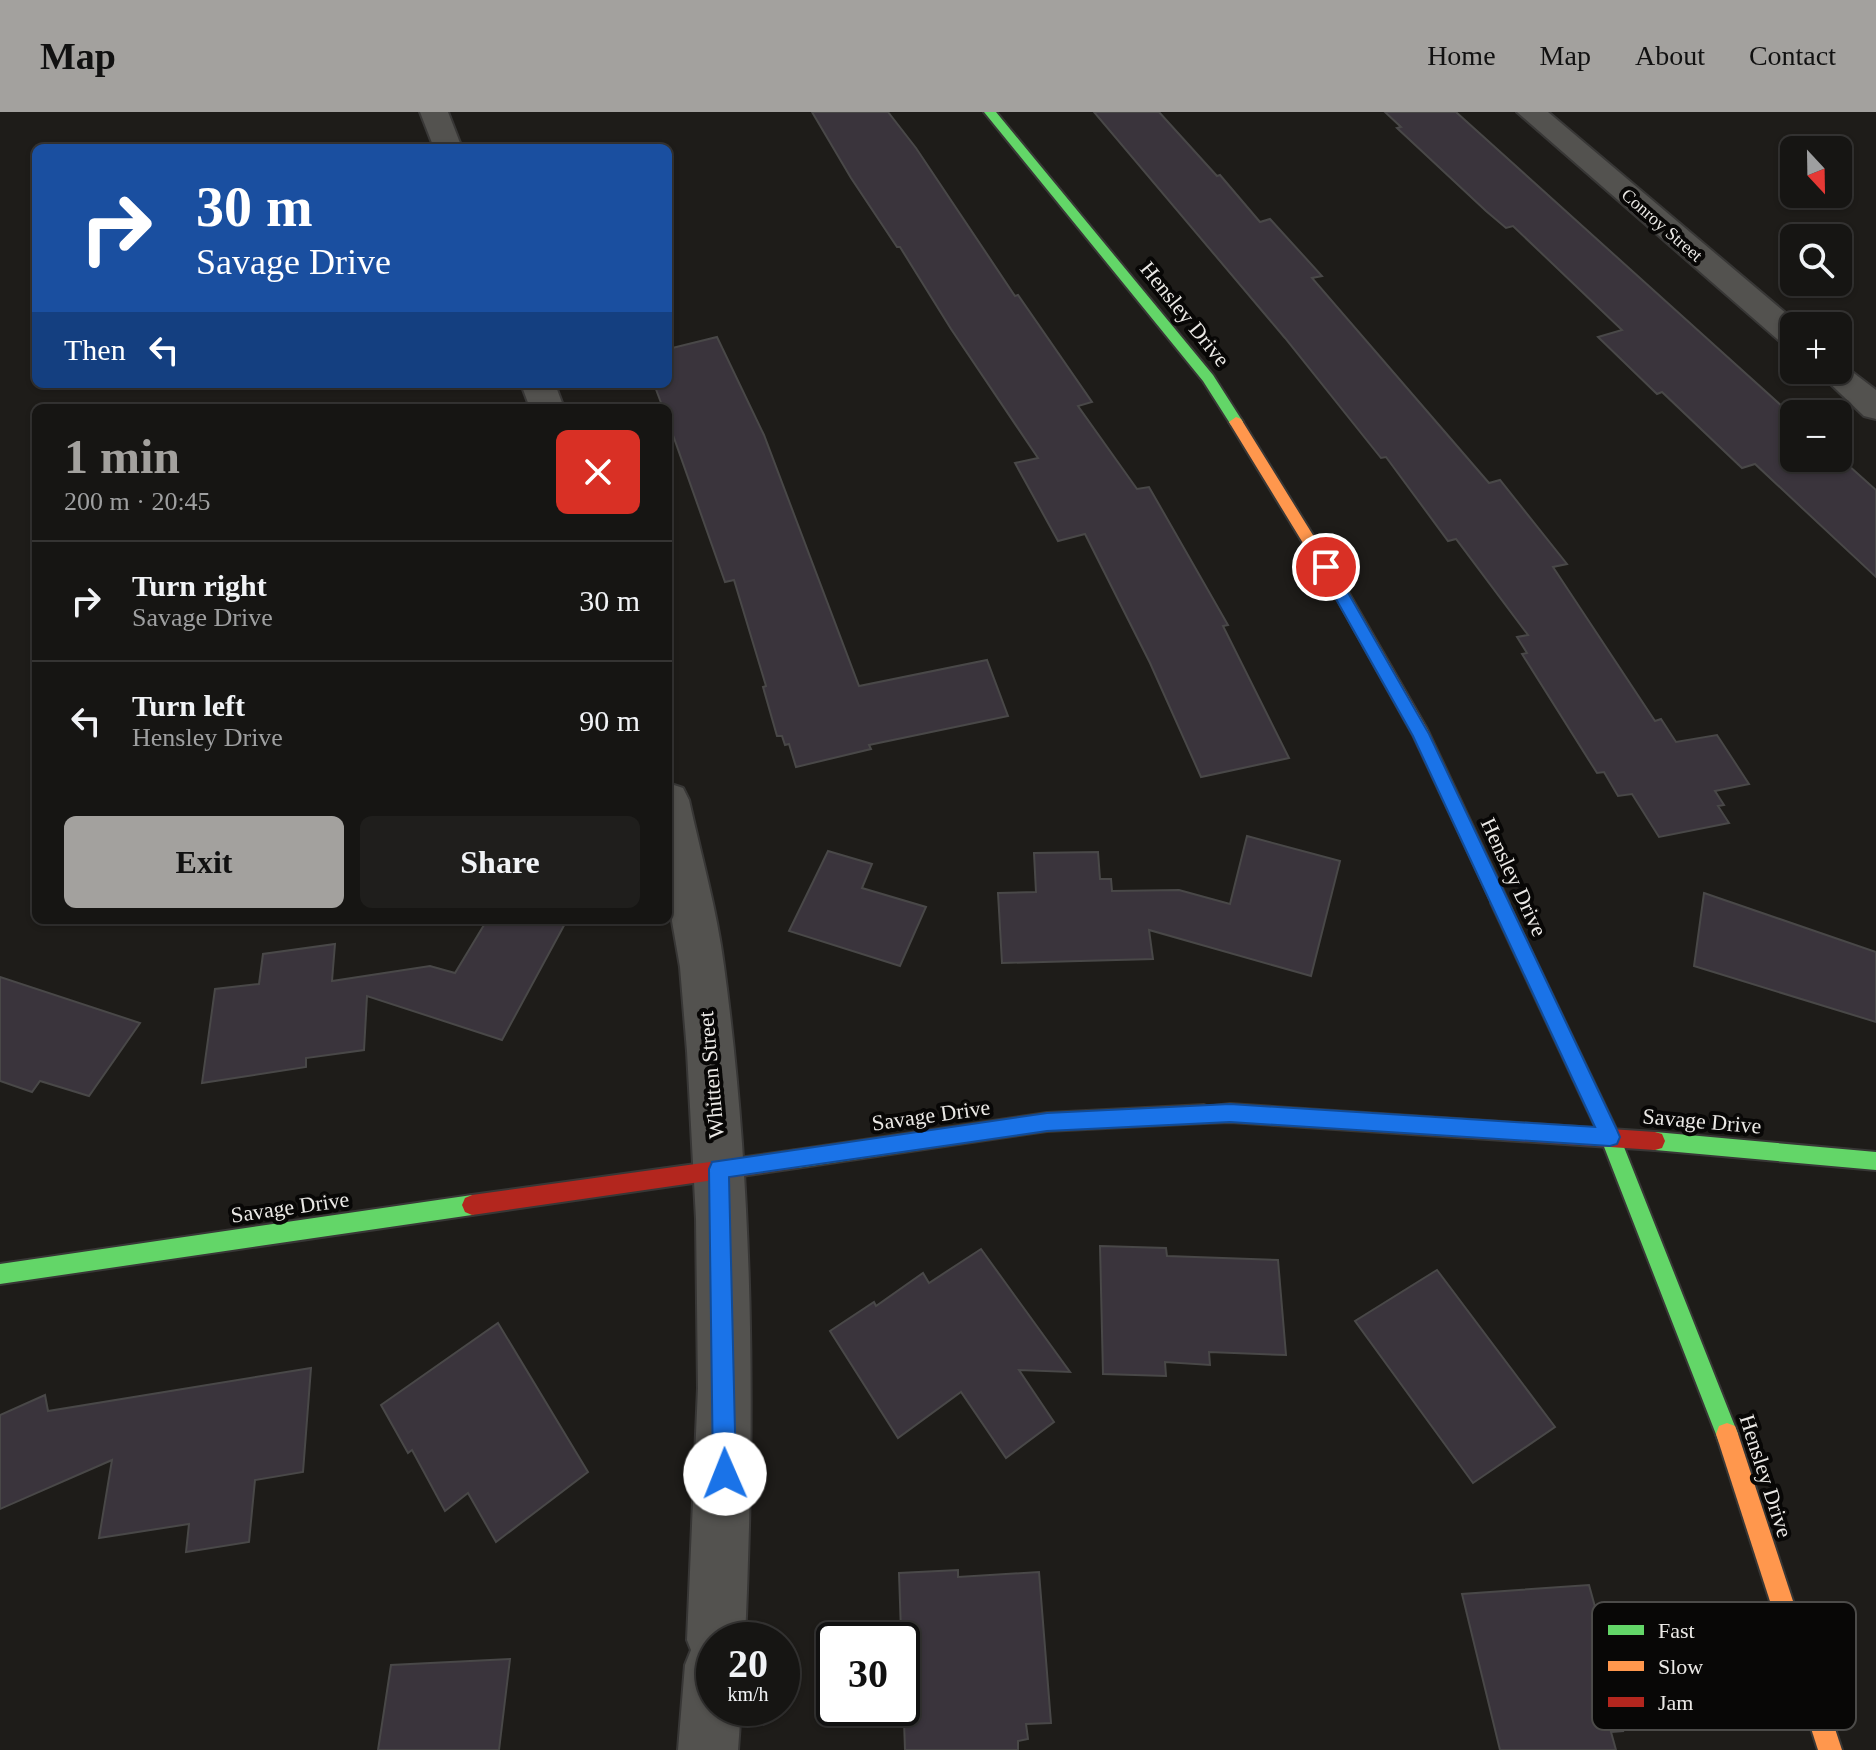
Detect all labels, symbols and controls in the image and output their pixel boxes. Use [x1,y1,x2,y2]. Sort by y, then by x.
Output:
text: Map [40,35,116,77]
text: Home [1427,40,1496,71]
text: Map [1540,40,1591,71]
text: About [1635,40,1705,71]
text: Contact [1749,40,1836,71]
north arrow [1780,136,1852,208]
map controls [1780,136,1852,472]
icon: right [64,176,168,280]
text: 30 m [196,176,313,238]
street label: Conroy Street [1618,184,1706,266]
button: search [1780,224,1852,296]
text: Savage Drive [196,242,391,282]
street label: Hensley Drive [1135,257,1235,371]
button: + [1780,312,1852,384]
icon: left [142,328,186,372]
text: Then [64,333,126,366]
button: − [1780,400,1852,472]
text: 1 min [64,430,180,483]
button: close [556,430,640,514]
text: 200 m · 20:45 [64,487,211,516]
pin [1292,533,1360,601]
icon: arrive [1304,545,1348,589]
text: Turn right [132,569,267,602]
icon: right [64,579,108,623]
text: 30 m [579,584,640,617]
text: Savage Drive [132,603,273,632]
text: Turn left [132,689,245,722]
icon: left [64,699,108,743]
text: 90 m [579,704,640,737]
text: Hensley Drive [132,723,283,752]
street label: Hensley Drive [1476,814,1552,940]
button: Exit [64,816,344,908]
button: Share [360,816,640,908]
street label: Whitten Street [693,1010,729,1140]
street label: Savage Drive [870,1094,992,1136]
street label: Savage Drive [1642,1103,1762,1139]
street label: Savage Drive [229,1186,351,1228]
street label: Hensley Drive [1734,1411,1798,1541]
position arrow [683,1432,767,1516]
legend [1592,1602,1856,1730]
text: Fast [1658,1618,1695,1643]
speed limit sign: 30 [816,1622,920,1726]
text: 20 [728,1641,768,1686]
text: Slow [1658,1654,1703,1679]
text: km/h [727,1683,769,1705]
text: Jam [1658,1690,1693,1715]

